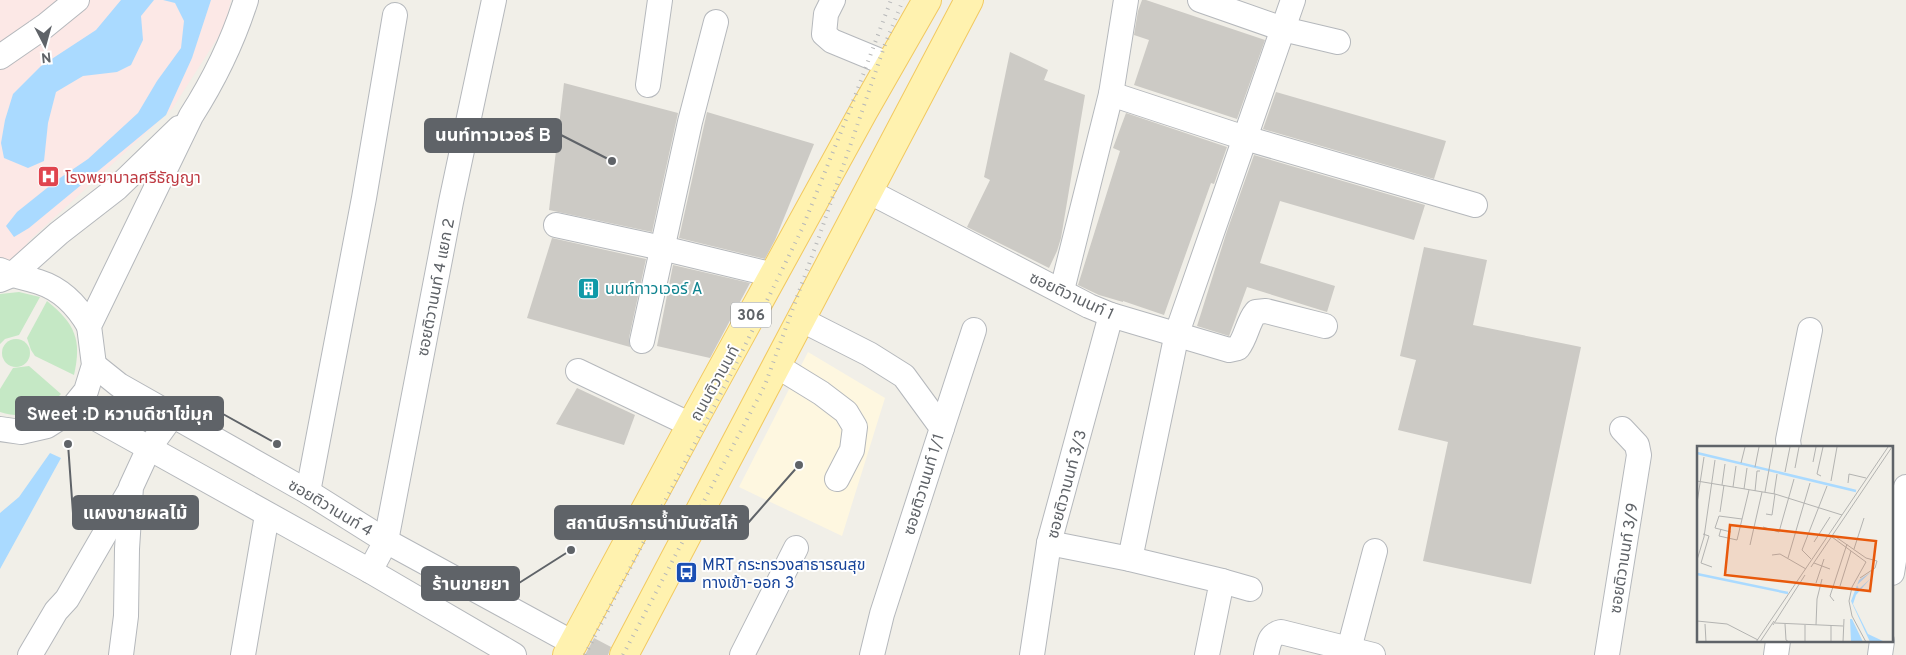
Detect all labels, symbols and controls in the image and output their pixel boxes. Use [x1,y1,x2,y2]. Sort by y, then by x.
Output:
north arrow [20,20,70,70]
text: N [40,47,52,65]
callout: นนท์ทาวเวอร์ B [425,119,561,152]
text: นนท์ทาวเวอร์ B [435,125,551,148]
hospital icon: โรงพยาบาลศรีธัญญา [37,165,61,189]
place label: โรงพยาบาลศรีธัญญา [65,169,201,189]
street label: ซอยติวานนท์ 4 แยก 2 [414,217,460,358]
street label: ซอยติวานนท์ 1 [1026,268,1117,325]
building icon: นนท์ทาวเวอร์ A [577,276,601,300]
place label: นนท์ทาวเวอร์ A [605,280,703,300]
road number: 306 [731,302,771,328]
street label: ถนนติวานนท์ [687,343,745,425]
callout: Sweet :D หวานดีชาไข่มุก [16,397,223,430]
text: Sweet :D หวานดีชาไข่มุก [27,404,213,427]
street label: ซอยติวานนท์ 3/3 [1044,428,1092,541]
street label: ซอยติวานนท์ 1/1 [900,431,950,538]
inset map [1697,446,1894,642]
street label: ซอยติวานนท์ 4 [284,476,376,542]
callout: แผงขายผลไม้ [73,496,198,529]
street label: ซอยติวานนท์ 3/9 [1606,502,1644,615]
text: แผงขายผลไม้ [83,503,188,526]
callout: สถานีบริการน้ำมันซัสโก้ [555,506,748,539]
text: สถานีบริการน้ำมันซัสโก้ [566,510,738,536]
place label: MRT กระทรวงสาธารณสุข ทางเข้า-ออก 3 [702,556,866,594]
bus stop icon: MRT กระทรวงสาธารณสุข ทางเข้า-ออก 3 [674,561,698,585]
callout: ร้านขายยา [422,567,519,600]
text: ร้านขายยา [432,574,510,597]

